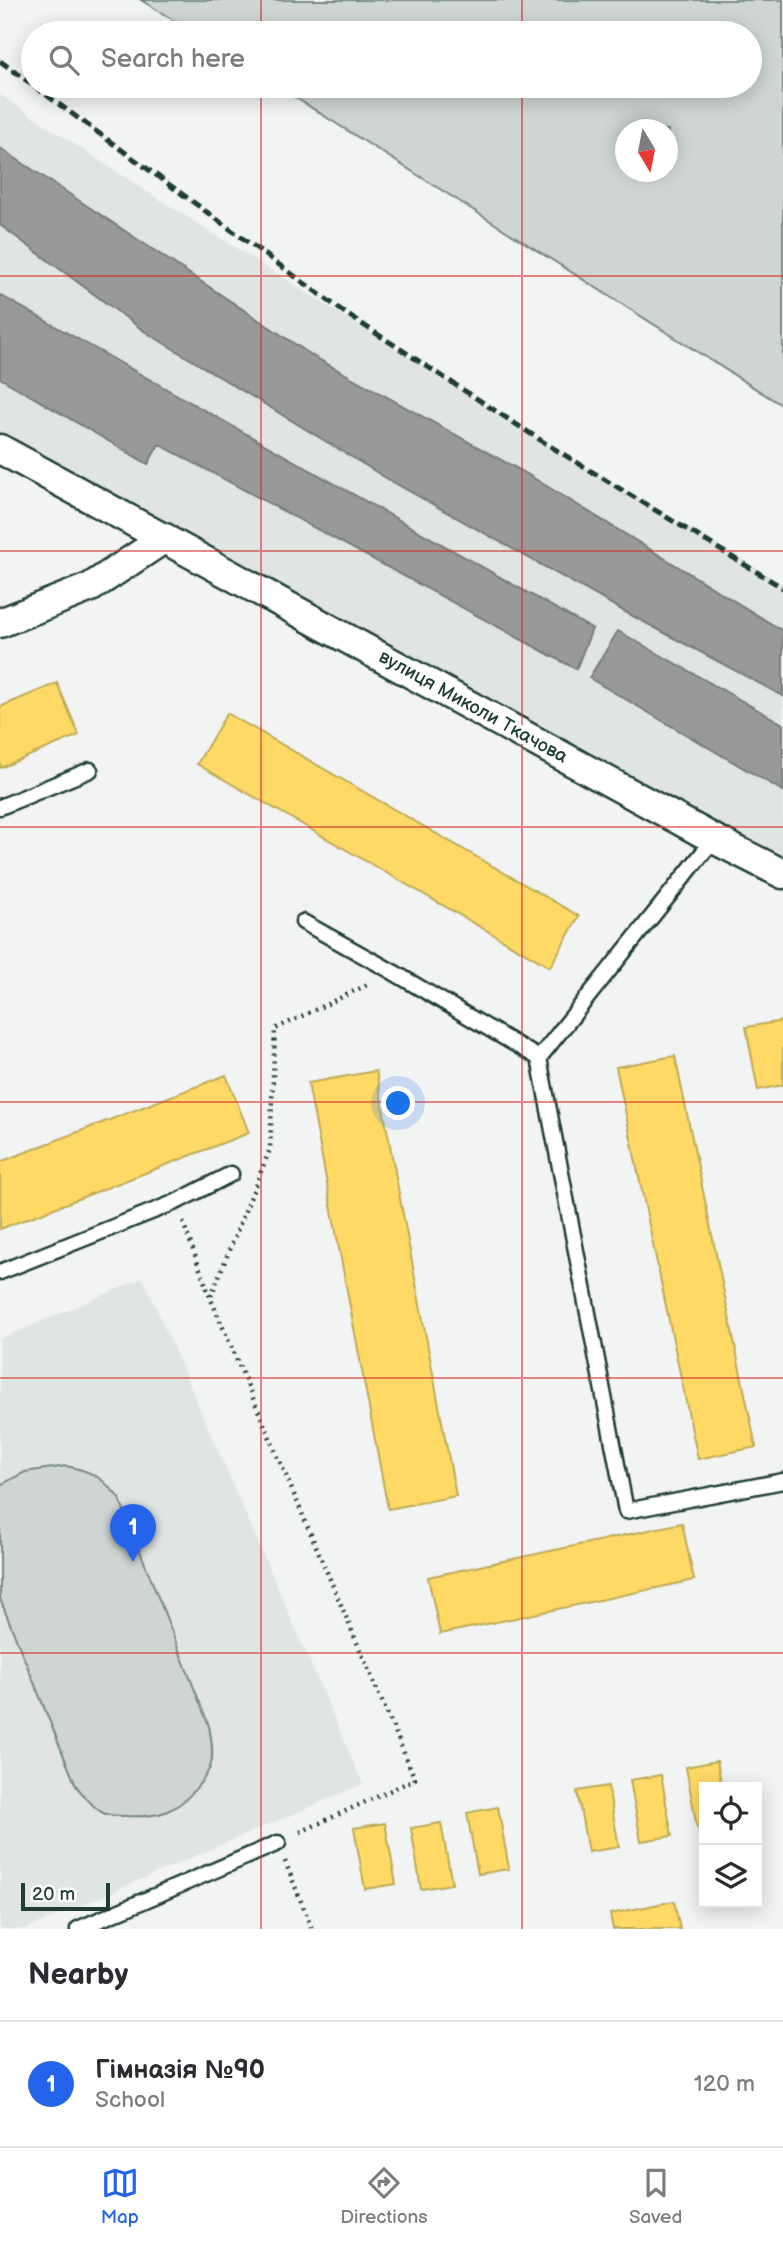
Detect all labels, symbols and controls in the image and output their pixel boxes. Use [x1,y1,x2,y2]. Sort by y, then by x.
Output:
search box [21,21,762,98]
icon: search [45,41,83,79]
text: Search here [101,44,245,75]
north arrow [615,119,678,182]
street label: вулиця Миколи Ткачова [375,645,571,769]
your location [381,1086,415,1120]
pin: 1 [110,1504,156,1562]
map controls [699,1782,762,1908]
button: locate [699,1782,762,1845]
button: layers [699,1845,762,1908]
scale bar [21,1880,110,1912]
text: 20 m [32,1883,75,1906]
text: Nearby [28,1957,128,1993]
text: Гімназія №90 [95,2055,265,2086]
text: 1 [46,2070,56,2098]
text: 120 m [694,2070,755,2098]
text: School [95,2086,165,2114]
tab: Map [101,2164,139,2229]
tab: Directions [340,2164,428,2229]
tab: Saved [629,2164,682,2229]

